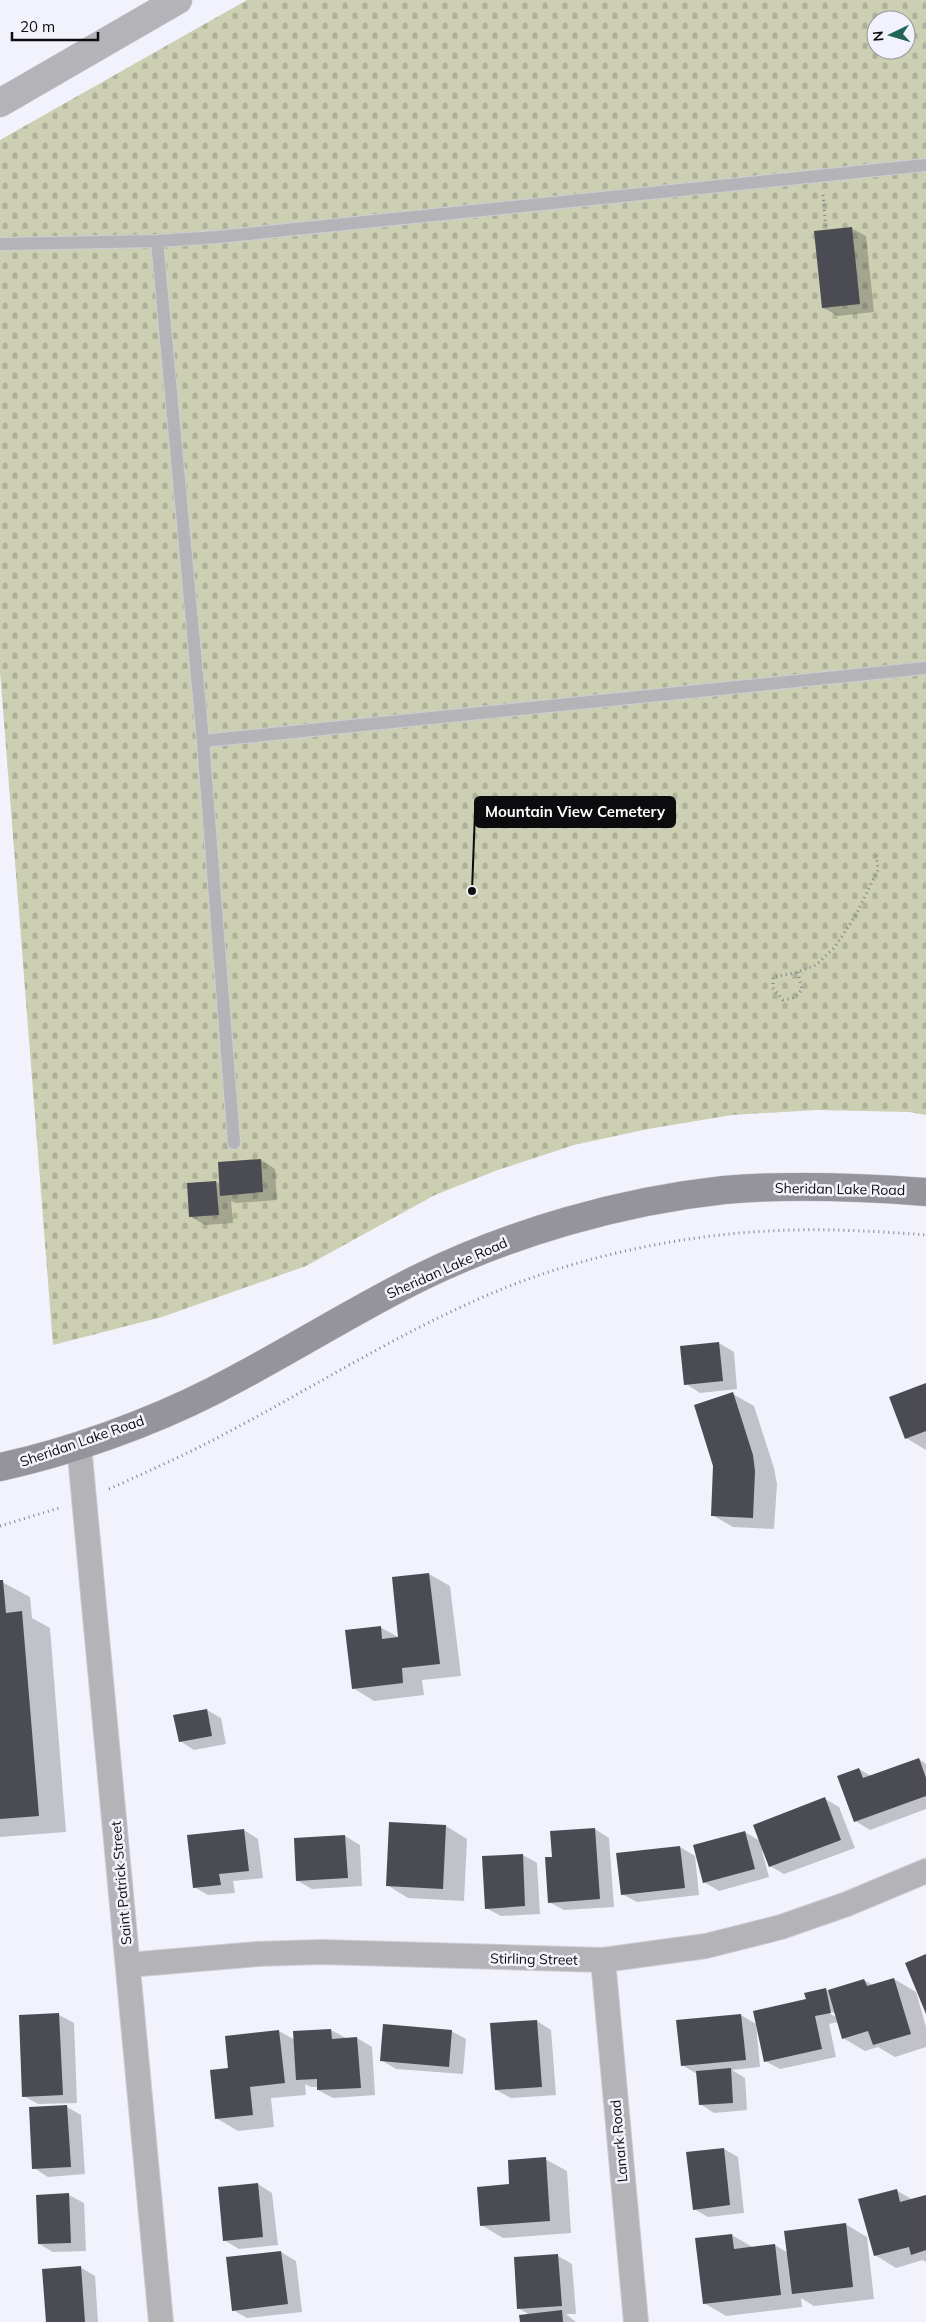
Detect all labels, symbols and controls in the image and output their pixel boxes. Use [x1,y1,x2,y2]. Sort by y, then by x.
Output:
scale bar [12,10,99,42]
north arrow [866,10,916,60]
text: 20 m [20,17,55,36]
text: N [869,30,887,42]
callout: Mountain View Cemetery [475,797,675,827]
text: Mountain View Cemetery [485,802,666,821]
street label: Sheridan Lake Road [775,1179,905,1199]
street label: Sheridan Lake Road [384,1233,510,1303]
street label: Sheridan Lake Road [17,1411,147,1471]
street label: Saint Patrick Street [107,1820,135,1946]
street label: Stirling Street [490,1949,578,1969]
street label: Lanark Road [606,2099,632,2183]

